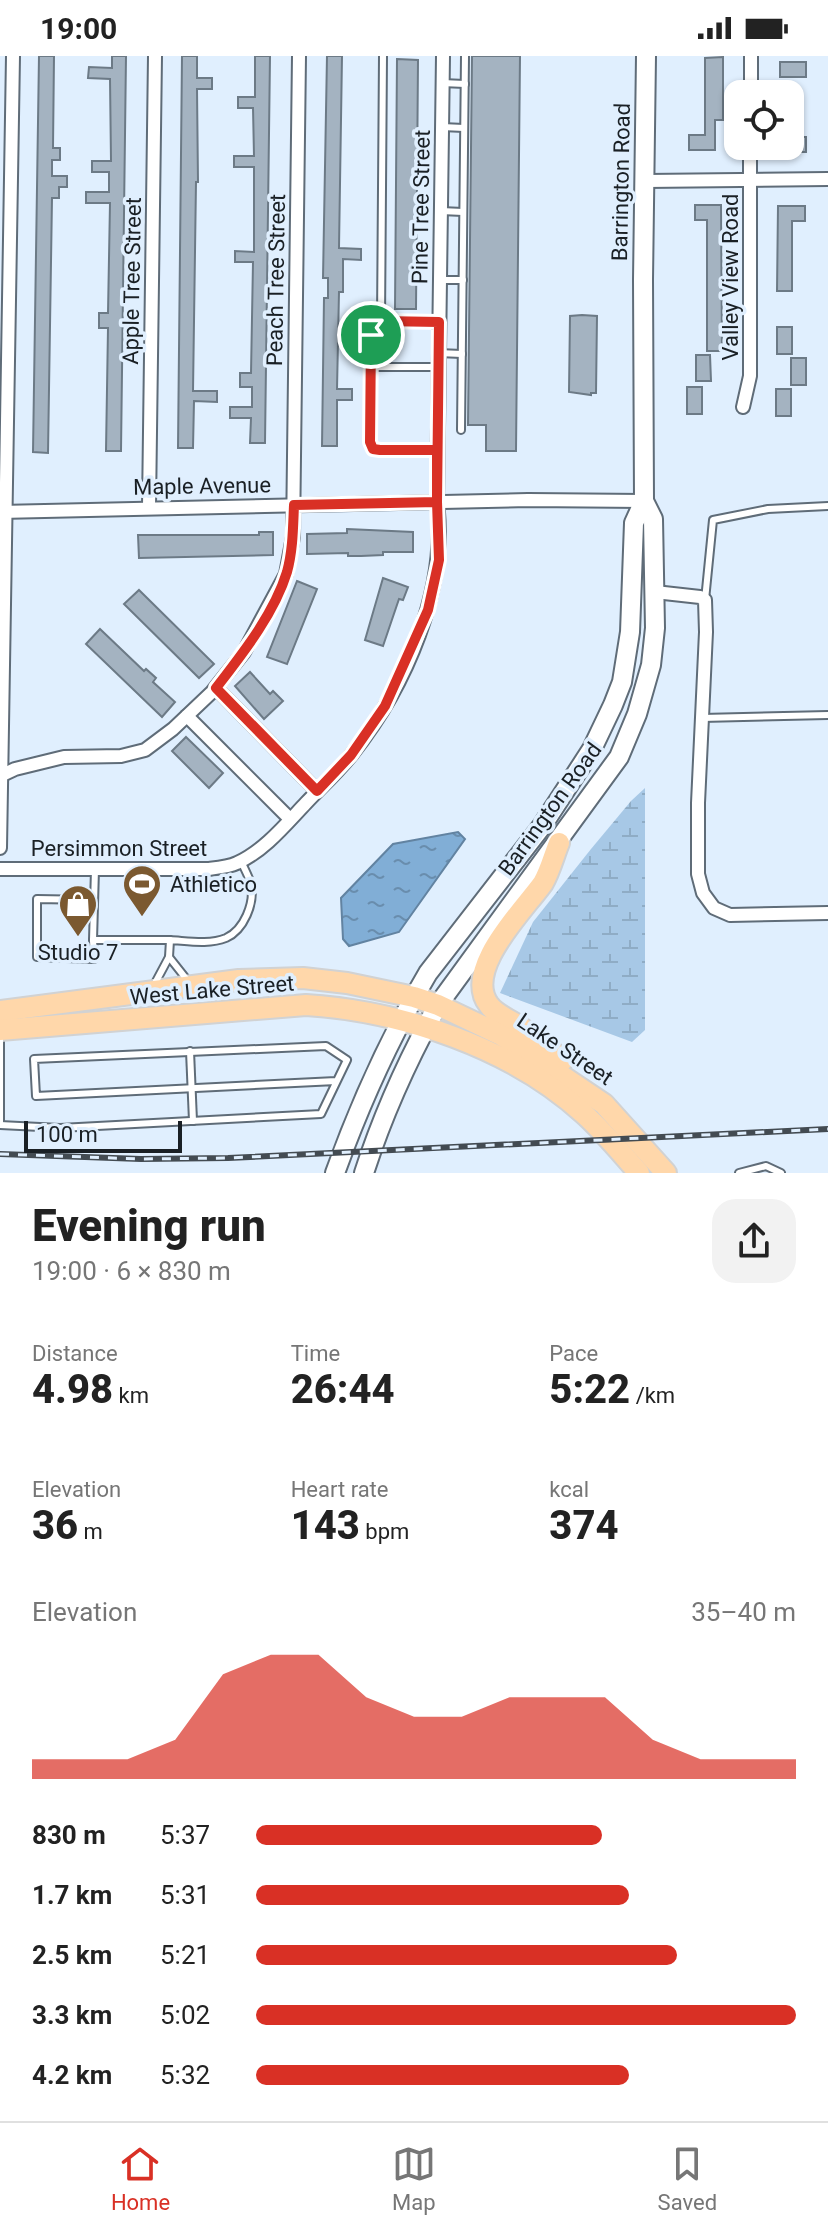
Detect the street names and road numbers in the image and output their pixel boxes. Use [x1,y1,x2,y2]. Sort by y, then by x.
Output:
street label: Barrington Road [607,103,635,261]
street label: Pine Tree Street [407,130,435,284]
street label: Valley View Road [718,193,743,361]
street label: Peach Tree Street [262,194,290,366]
street label: Apple Tree Street [118,197,146,365]
street label: Maple Avenue [133,472,271,500]
street label: Barrington Road [493,738,607,880]
street label: Persimmon Street [31,836,207,861]
street label: West Lake Street [129,970,295,1010]
street label: Lake Street [512,1008,618,1090]

